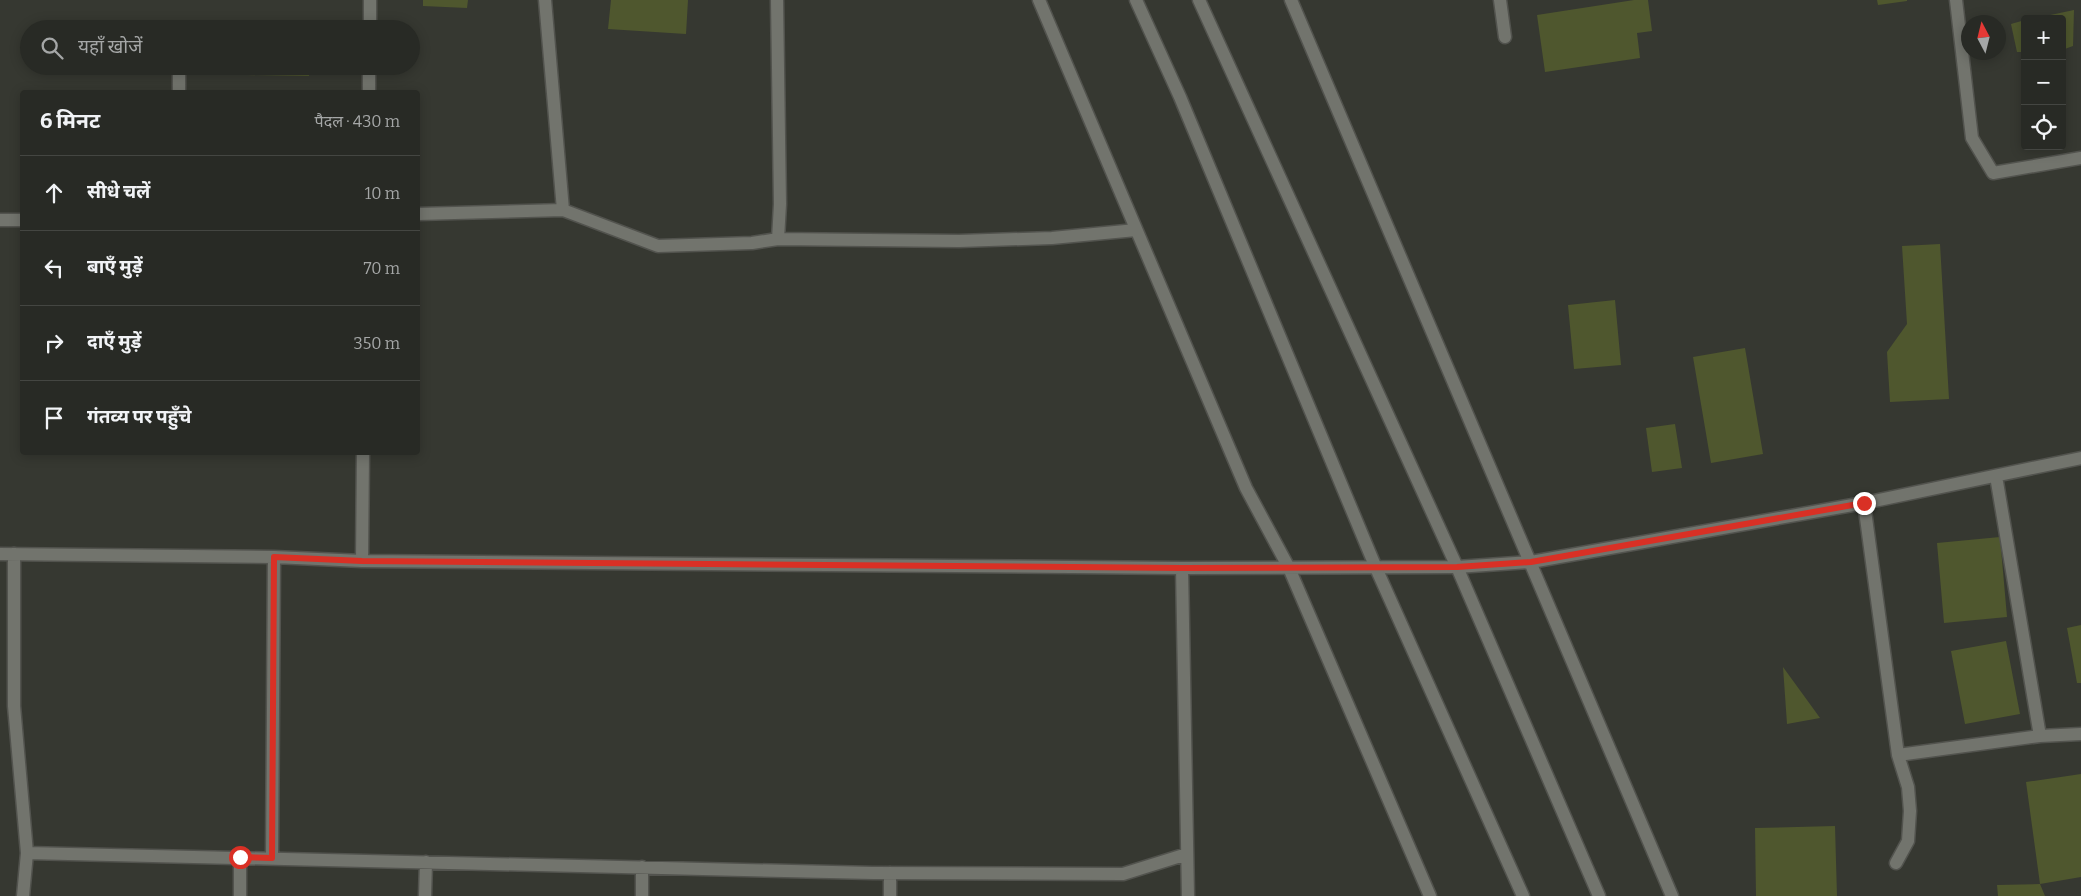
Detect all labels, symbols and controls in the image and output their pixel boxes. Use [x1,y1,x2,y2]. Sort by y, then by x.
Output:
north arrow [1961,15,2006,60]
map controls [2021,15,2066,150]
button: + [2021,15,2066,60]
search box [20,20,420,75]
icon: search [38,34,66,62]
text: यहाँ खोजें [78,35,142,58]
button: − [2021,60,2066,105]
button: locate [2021,105,2066,150]
text: 6 मिनट [40,108,100,134]
text: पैदल · 430 m [315,112,400,131]
icon: ahead [40,179,68,207]
text: सीधे चलें [87,180,150,203]
text: 10 m [365,184,400,203]
icon: left [40,254,68,282]
text: बाएँ मुड़ें [87,255,143,278]
text: 70 m [364,259,400,278]
icon: right [40,329,68,357]
text: दाएँ मुड़ें [87,330,141,353]
text: 350 m [354,334,400,353]
icon: arrive [40,404,68,432]
text: गंतव्य पर पहुँचे [87,405,192,428]
route end [1853,492,1876,515]
route start [229,846,252,869]

